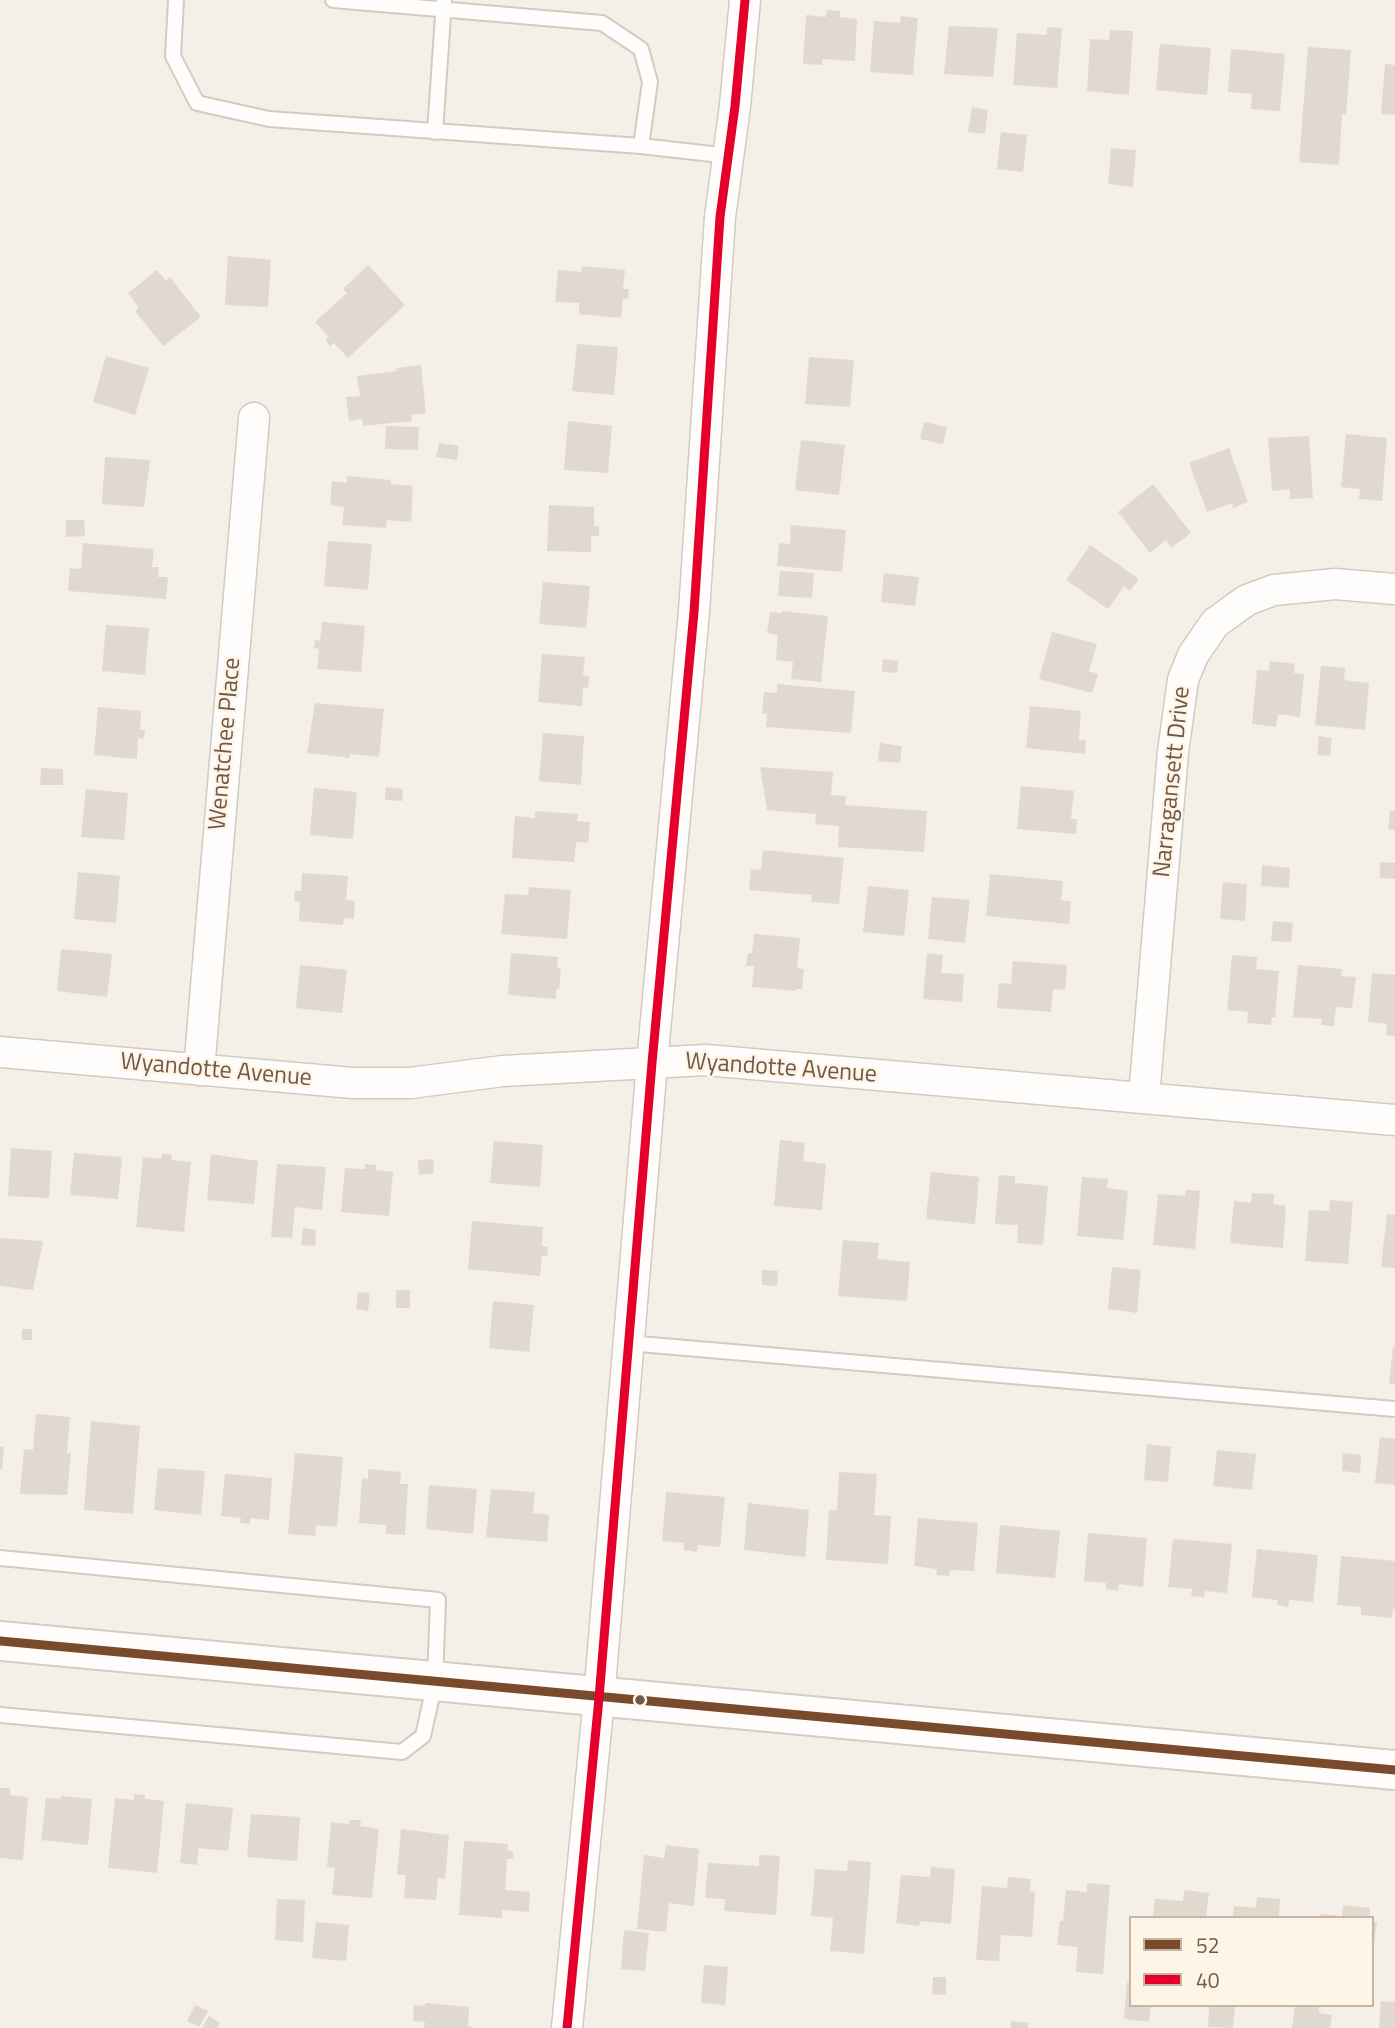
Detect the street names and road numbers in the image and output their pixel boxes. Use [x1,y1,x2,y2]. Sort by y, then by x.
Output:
street label: Wenatchee Place [204,656,248,832]
street label: Narragansett Drive [1149,685,1197,879]
street label: Wyandotte Avenue [119,1048,313,1094]
street label: Wyandotte Avenue [684,1048,878,1090]

